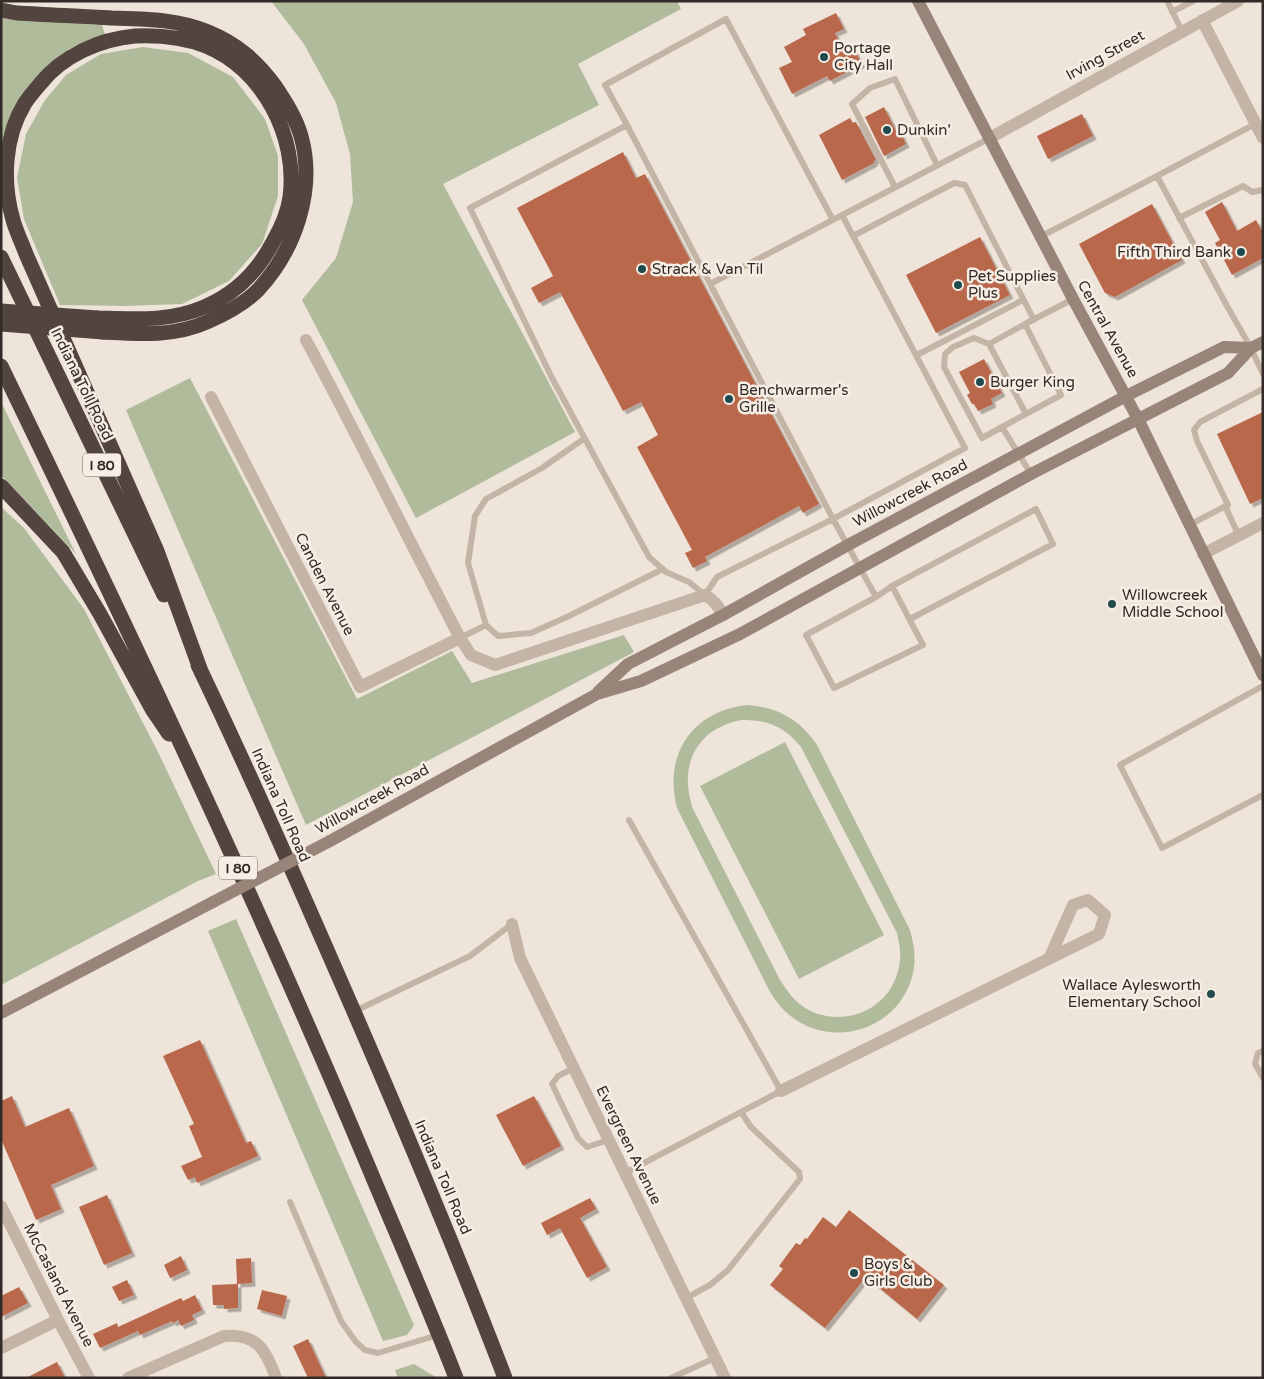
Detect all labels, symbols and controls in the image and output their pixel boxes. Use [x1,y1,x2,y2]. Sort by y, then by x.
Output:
street label: Irving Street [1063,26,1148,84]
place label: Portage City Hall [834,39,893,74]
marker: Portage City Hall [818,51,830,63]
place label: Dunkin' [897,121,951,139]
marker: Dunkin' [881,124,893,136]
place label: Fifth Third Bank [1117,243,1231,261]
marker: Fifth Third Bank [1235,246,1247,258]
place label: Strack & Van Til [652,260,763,278]
marker: Strack & Van Til [636,263,648,275]
place label: Pet Supplies Plus [968,267,1056,302]
street label: Central Avenue [1074,277,1142,381]
marker: Pet Supplies Plus [952,279,964,291]
street label: Indiana Toll Road [47,325,117,443]
place label: Burger King [990,373,1075,391]
marker: Burger King [974,376,986,388]
place label: Benchwarmer's Grille [739,381,848,416]
marker: Benchwarmer's Grille [723,393,735,405]
road number: I 80 [83,454,121,476]
street label: Willowcreek Road [850,455,970,531]
street label: Canden Avenue [291,530,359,638]
place label: Willowcreek Middle School [1122,586,1223,621]
marker: Willowcreek Middle School [1106,598,1118,610]
street label: Indiana Toll Road [248,745,314,865]
street label: Willowcreek Road [312,760,432,838]
road number: I 80 [219,856,257,880]
place label: Wallace Aylesworth Elementary School [1062,976,1201,1011]
marker: Wallace Aylesworth Elementary School [1205,988,1217,1000]
street label: Evergreen Avenue [592,1083,666,1207]
street label: Indiana Toll Road [411,1117,475,1237]
street label: McCasland Avenue [20,1220,98,1350]
place label: Boys & Girls Club [864,1255,932,1290]
marker: Boys & Girls Club [848,1267,860,1279]

